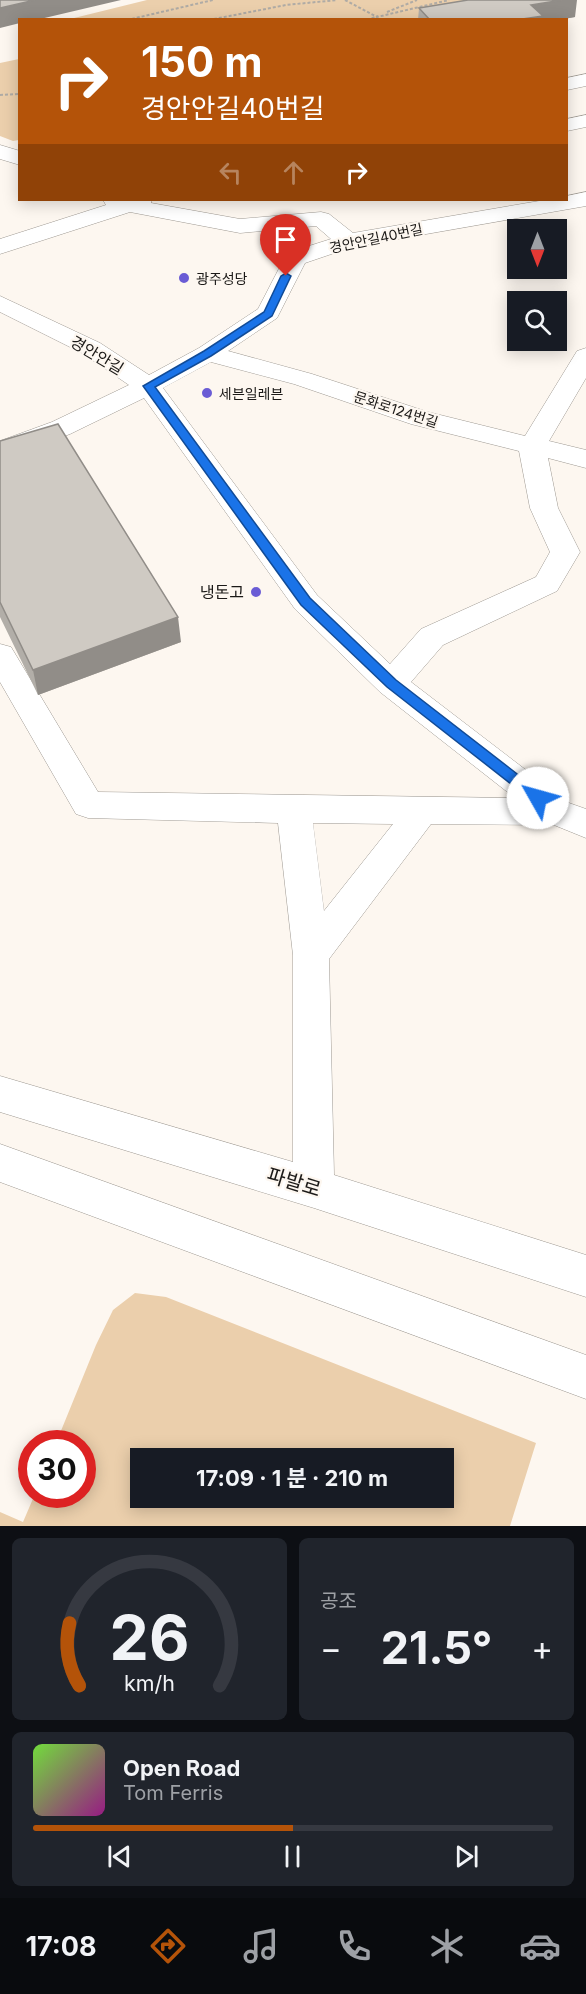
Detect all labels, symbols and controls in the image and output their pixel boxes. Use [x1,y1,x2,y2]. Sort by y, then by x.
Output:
text: 150 m [141,36,263,87]
icon: right [42,42,120,120]
text: 경안안길40번길 [141,92,325,125]
icon: left [214,156,247,189]
icon: ahead [277,156,310,189]
icon: right [340,156,373,189]
pin [260,214,311,276]
north arrow [507,219,567,279]
map controls [507,219,567,351]
street label: 경안안길40번길 [328,220,424,256]
icon: arrive [269,223,302,256]
place label: 광주성당 [196,270,248,287]
marker: 광주성당 [177,271,191,285]
button: search [507,291,567,351]
street label: 경안안길 [67,331,127,379]
place label: 세븐일레븐 [219,385,284,402]
marker: 세븐일레븐 [200,386,214,400]
street label: 문화로124번길 [352,387,440,431]
place label: 냉돈고 [200,582,244,602]
marker: 냉돈고 [249,585,263,599]
position arrow [506,766,570,830]
street label: 파발로 [264,1162,324,1202]
speed limit sign: 30 [18,1430,96,1508]
text: 17:09 · 1 분 · 210 m [196,1465,388,1491]
text: 공조 [320,1589,357,1613]
text: 26 [110,1600,189,1675]
text: 21.5° [381,1620,492,1675]
text: − [320,1628,342,1668]
text: + [531,1628,553,1668]
text: km/h [124,1670,175,1696]
text: Open Road [123,1755,240,1781]
text: Tom Ferris [123,1781,223,1805]
icon: previous [103,1840,136,1873]
icon: pause [276,1840,309,1873]
icon: next [450,1840,483,1873]
icon: directions [147,1925,189,1967]
icon: music [240,1925,282,1967]
icon: phone [333,1925,375,1967]
icon: climate [426,1925,468,1967]
icon: car [519,1925,561,1967]
text: 17:08 [25,1930,97,1963]

